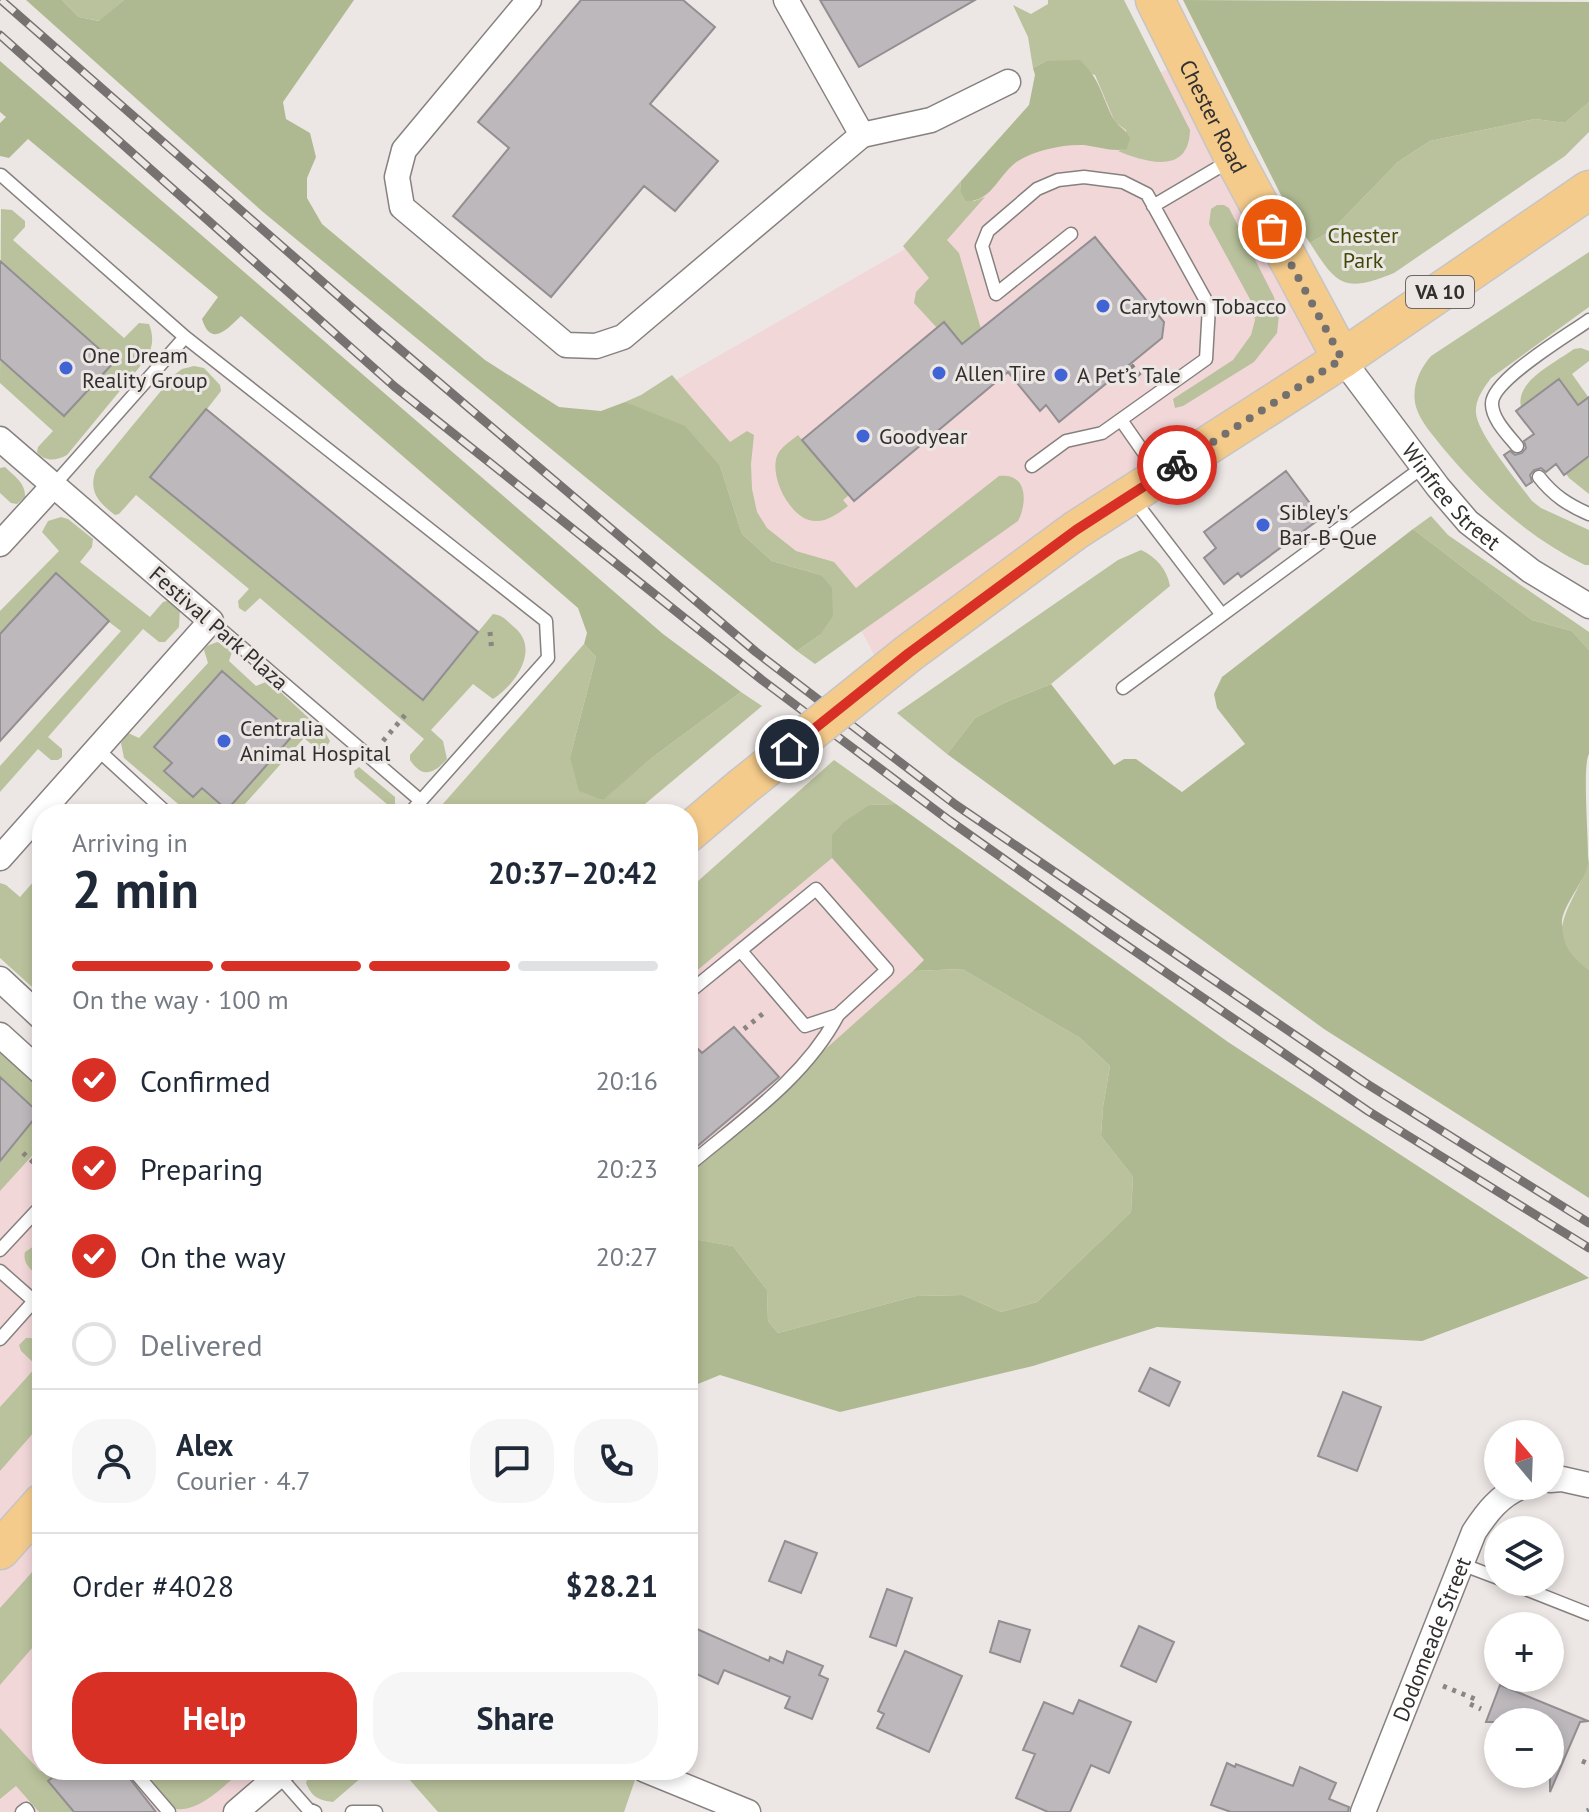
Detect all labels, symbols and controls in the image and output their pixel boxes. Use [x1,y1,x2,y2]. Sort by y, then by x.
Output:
street label: Chester Road [1173,55,1253,178]
pin [1238,195,1306,263]
icon: bag [1250,207,1294,251]
park label: Chester Park [1328,221,1399,274]
road number: VA 10 [1406,276,1474,308]
place label: Carytown Tobacco [1119,292,1287,320]
marker: Carytown Tobacco [1094,297,1112,315]
place label: One Dream Reality Group [82,341,208,394]
marker: One Dream Reality Group [57,359,75,377]
place label: Allen Tire [955,359,1046,387]
place label: A Pet’s Tale [1077,361,1181,389]
marker: Allen Tire [930,364,948,382]
marker: A Pet’s Tale [1052,366,1070,384]
place label: Goodyear [879,422,968,450]
courier [1137,425,1217,505]
marker: Goodyear [854,427,872,445]
street label: Winfree Street [1396,437,1507,556]
icon: bike [1155,443,1199,487]
place label: Sibley's Bar-B-Que [1279,498,1377,551]
marker: Sibley's Bar-B-Que [1254,516,1272,534]
street label: Festival Park Plaza [144,560,294,696]
place label: Centralia Animal Hospital [240,714,391,767]
pin [755,715,823,783]
icon: home [767,727,811,771]
marker: Centralia Animal Hospital [215,732,233,750]
text: Arriving in [72,826,188,859]
text: 20:37–20:42 [488,853,658,892]
text: 2 min [72,855,199,922]
text: On the way · 100 m [72,983,289,1016]
icon: check [72,1058,116,1102]
text: Confirmed [140,1061,271,1100]
text: 20:16 [596,1064,658,1097]
icon: check [72,1146,116,1190]
text: Preparing [140,1149,263,1188]
text: 20:23 [596,1152,658,1185]
icon: check [72,1234,116,1278]
text: On the way [140,1237,286,1276]
text: 20:27 [596,1240,658,1273]
text: Delivered [140,1325,263,1364]
button: person [72,1419,156,1503]
button: chat [470,1419,554,1503]
button: phone [574,1419,658,1503]
north arrow [1484,1420,1564,1500]
map controls [1484,1420,1564,1788]
text: Alex [176,1425,233,1464]
text: Courier · 4.7 [176,1464,310,1497]
button: layers [1484,1516,1564,1596]
street label: Dodomeade Street [1386,1552,1477,1726]
text: Order #4028 [72,1566,234,1605]
text: $28.21 [566,1566,658,1605]
button: + [1484,1612,1564,1692]
button: Help [72,1672,357,1764]
button: Share [373,1672,658,1764]
button: − [1484,1708,1564,1788]

